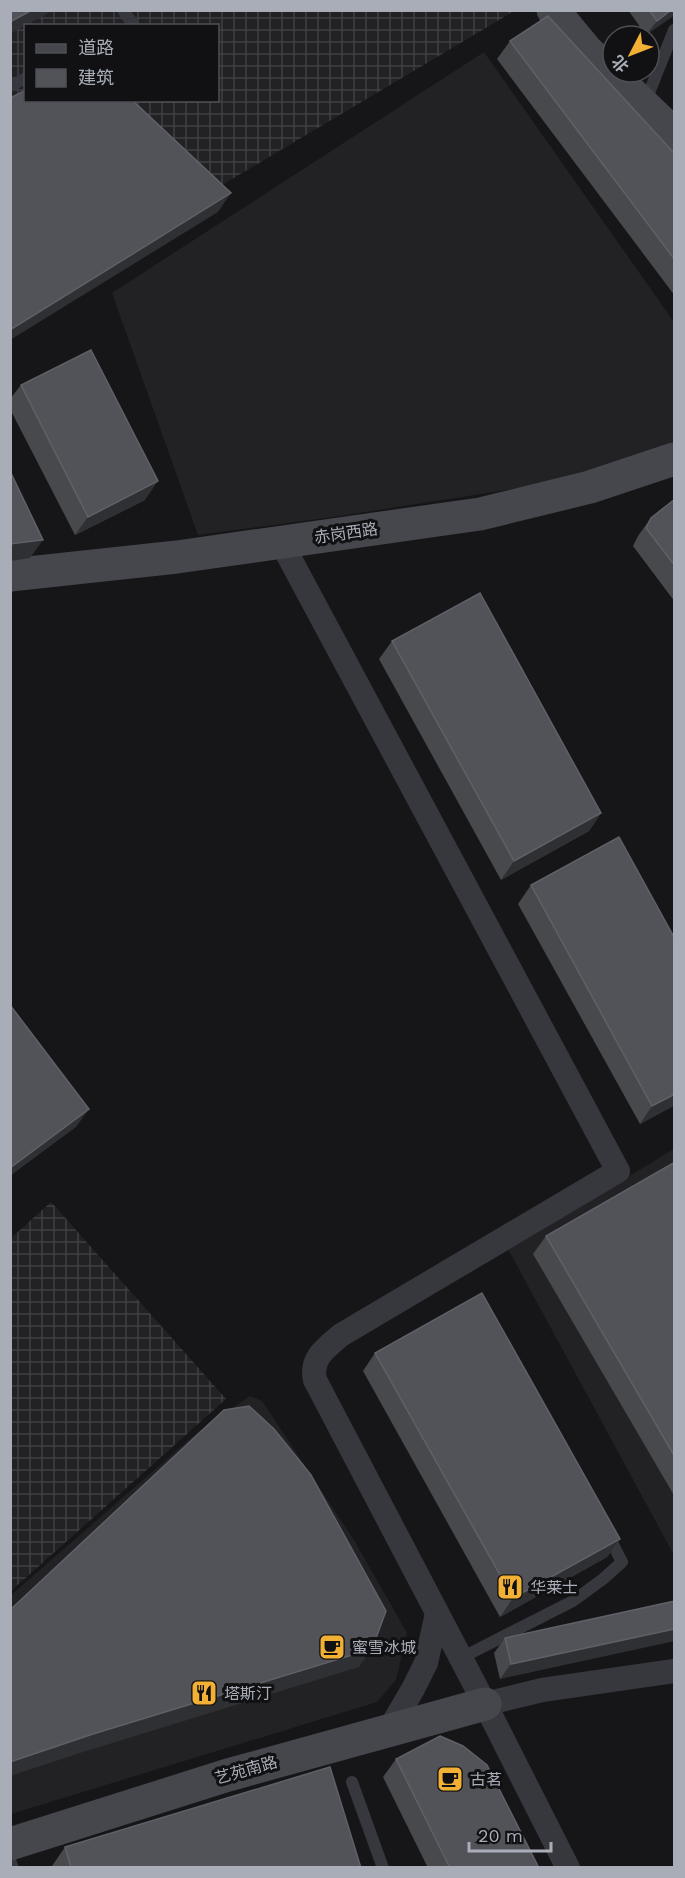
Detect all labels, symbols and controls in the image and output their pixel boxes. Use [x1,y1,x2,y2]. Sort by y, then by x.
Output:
legend [24,24,219,102]
north arrow [601,24,661,84]
text: 道路 [78,37,114,58]
text: 北 [608,51,633,76]
text: 建筑 [78,67,114,88]
street label: 赤岗西路 [313,519,379,547]
restaurant icon: 华莱士 [495,1572,525,1602]
place label: 华莱士 [530,1578,578,1597]
cafe icon: 蜜雪冰城 [317,1632,347,1662]
place label: 蜜雪冰城 [352,1638,416,1657]
restaurant icon: 塔斯汀 [189,1678,219,1708]
place label: 塔斯汀 [224,1684,272,1703]
street label: 艺苑南路 [213,1752,279,1788]
cafe icon: 古茗 [435,1764,465,1794]
place label: 古茗 [470,1770,502,1789]
scale bar [469,1815,552,1853]
text: 20 m [478,1825,523,1846]

